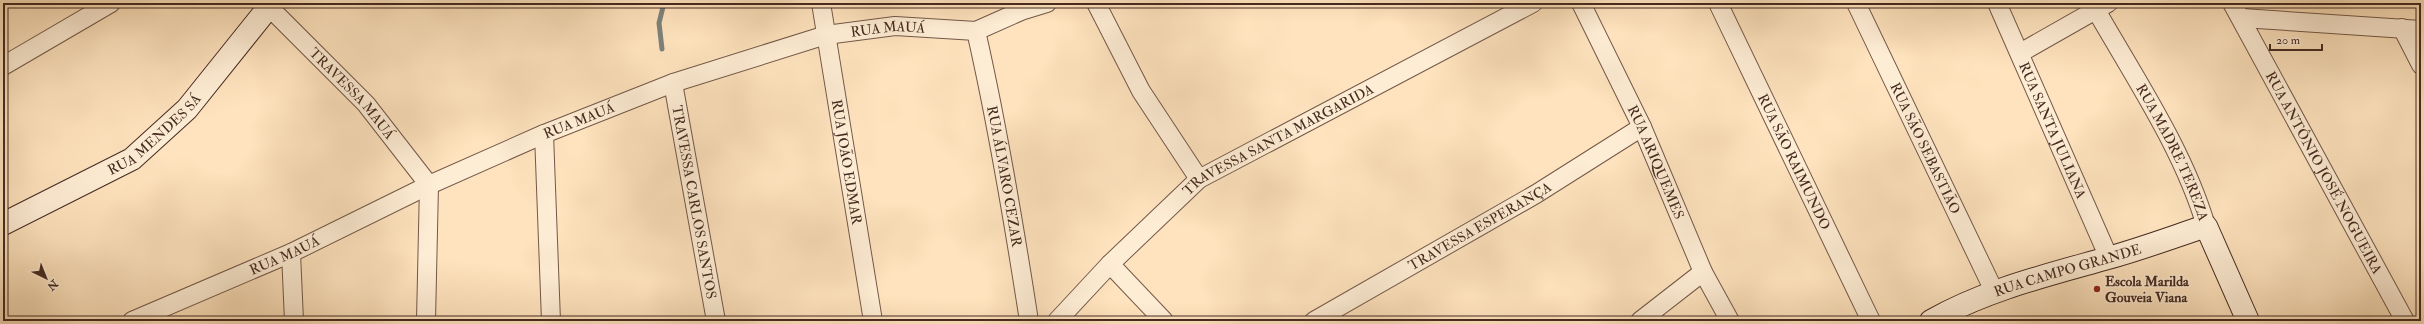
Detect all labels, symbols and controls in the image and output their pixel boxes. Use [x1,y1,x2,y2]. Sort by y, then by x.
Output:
street label: RUA MAUÁ [849,17,926,40]
scale bar [2270,26,2322,52]
text: 20 m [2276,33,2301,48]
street label: TRAVESSA MAUÁ [306,44,399,142]
street label: RUA SANTA JULIANA [2015,59,2090,201]
street label: RUA ANTÔNIO JOSÉ NOGUEIRA [2262,68,2386,277]
street label: TRAVESSA SANTA MARGARIDA [1179,80,1376,199]
street label: RUA SÃO SEBASTIÃO [1887,80,1964,217]
street label: RUA MADRE TEREZA [2133,81,2212,223]
street label: RUA MENDES SÁ [105,90,204,178]
street label: RUA SÃO RAIMUNDO [1754,91,1834,232]
street label: RUA MAUÁ [541,98,617,142]
street label: RUA JOÃO EDMAR [828,98,866,227]
street label: RUA ARIQUEMES [1624,102,1688,222]
street label: TRAVESSA CARLOS SANTOS [669,104,720,300]
street label: RUA ÁLVARO CEZAR [984,104,1026,249]
street label: TRAVESSA ESPERANÇA [1405,178,1555,274]
street label: RUA MAUÁ [247,232,322,278]
street label: RUA CAMPO GRANDE [1991,240,2143,300]
north arrow [26,258,66,298]
place label: Escola Marilda Gouveia Viana [2105,273,2190,306]
text: N [44,276,61,294]
marker: Escola Marilda Gouveia Viana [2092,284,2102,294]

